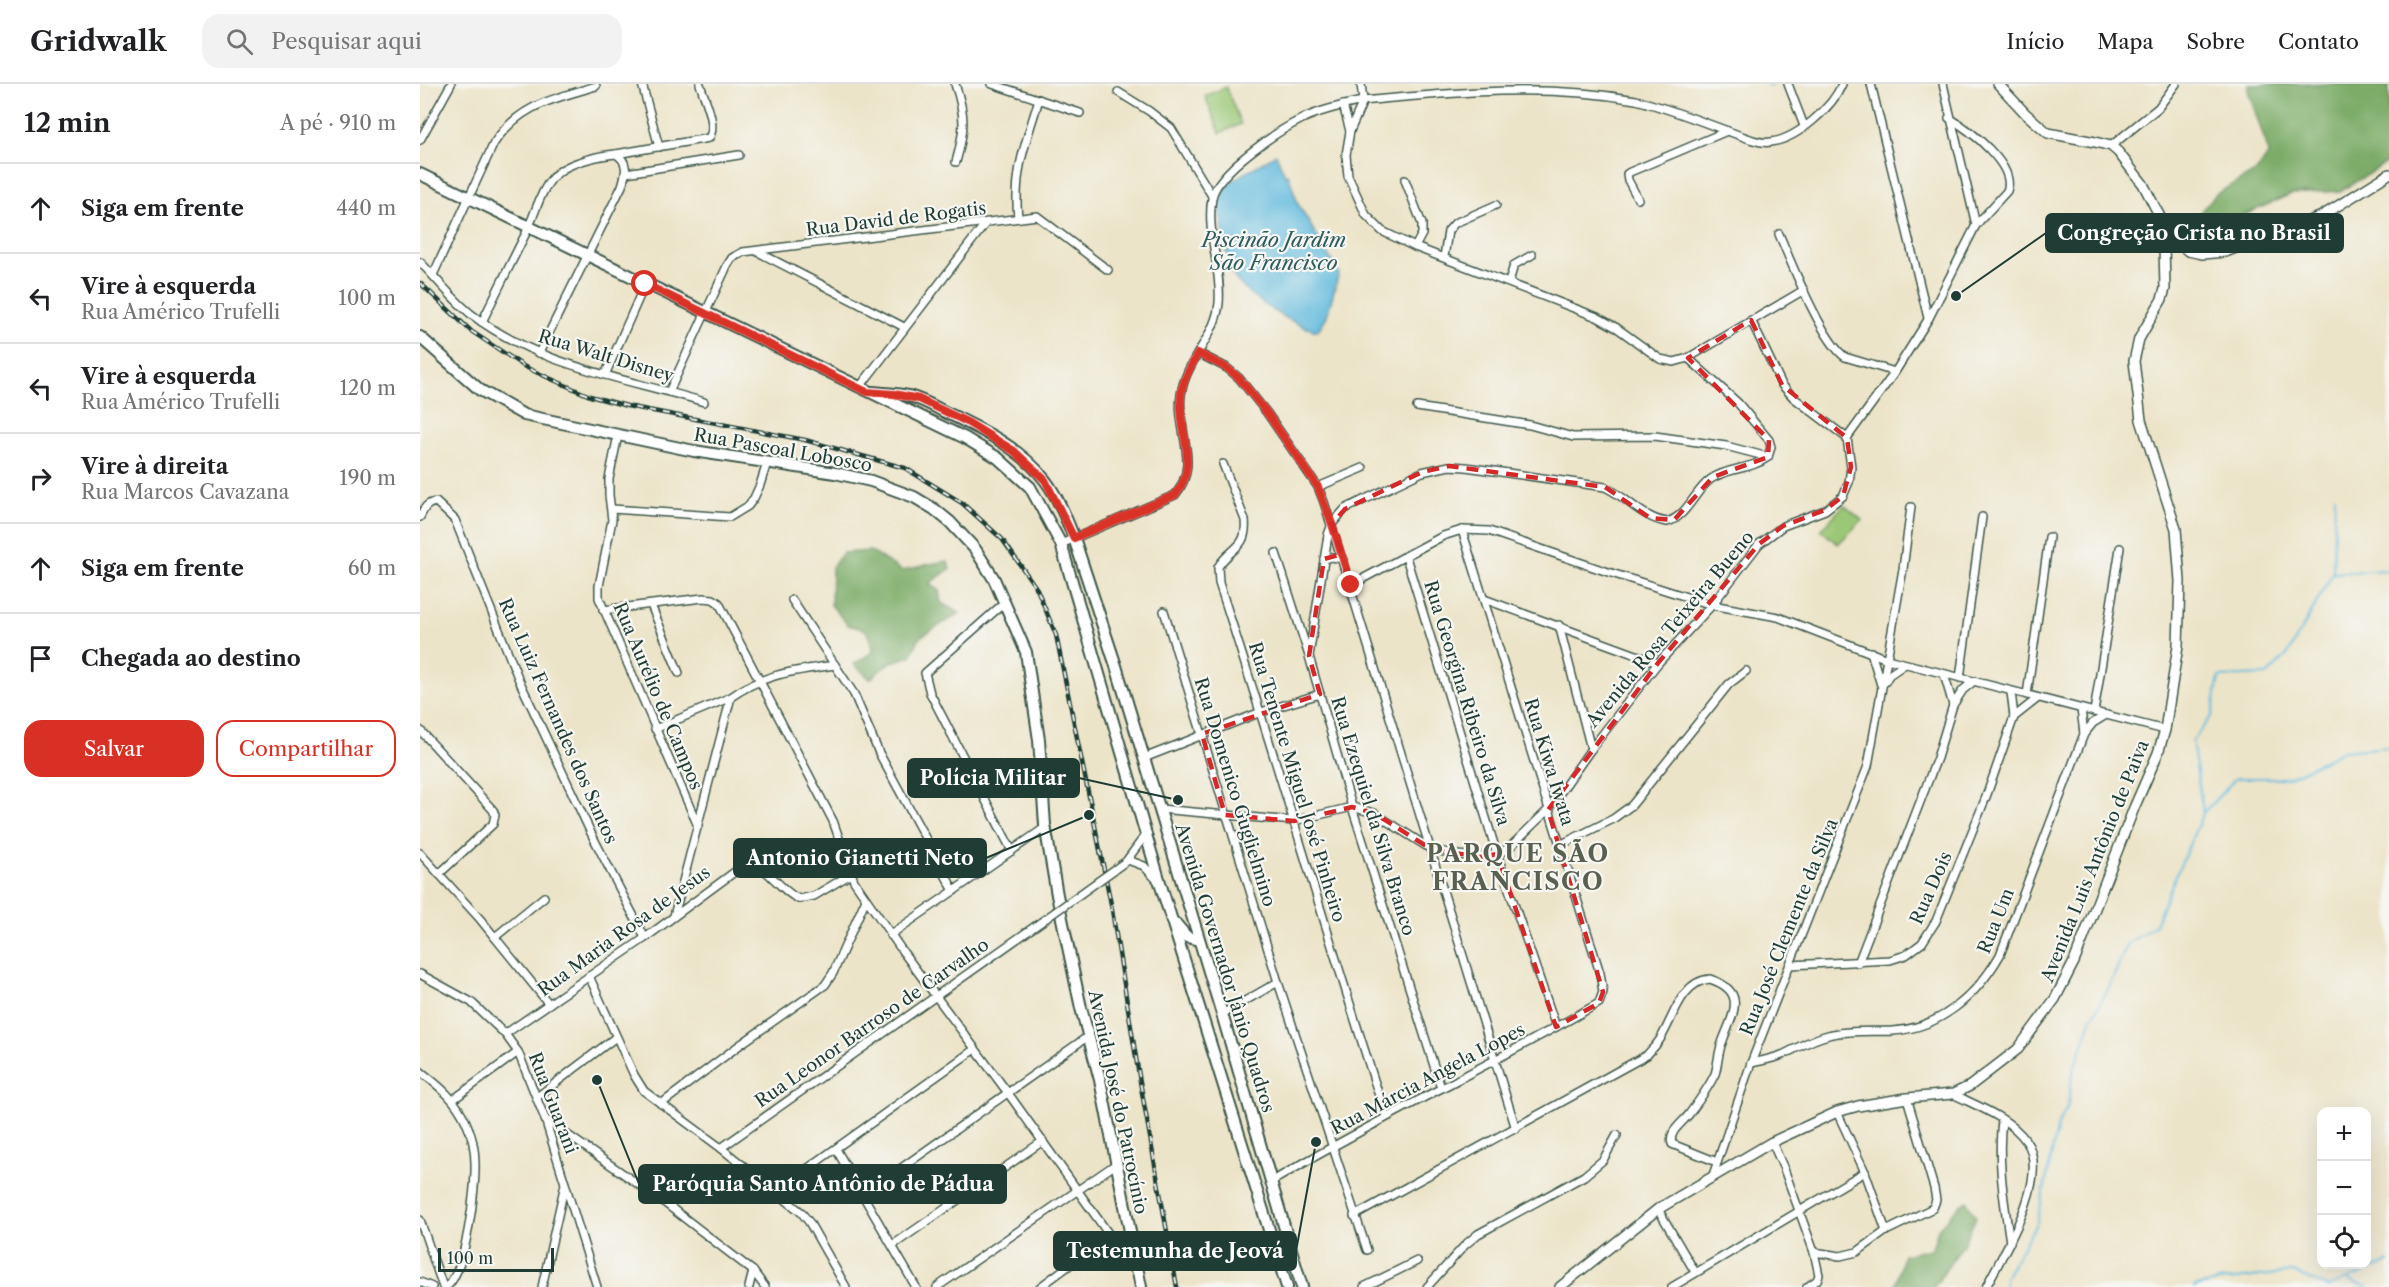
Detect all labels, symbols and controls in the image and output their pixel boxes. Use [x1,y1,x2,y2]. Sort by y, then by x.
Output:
search box [202,14,622,68]
text: Gridwalk [30,24,166,58]
icon: search [223,25,256,58]
text: Pesquisar aqui [271,28,422,55]
text: Início [2007,29,2064,54]
text: Mapa [2097,29,2154,54]
text: Sobre [2187,29,2245,54]
text: Contato [2278,29,2359,54]
text: 12 min [24,107,111,139]
text: A pé · 910 m [280,111,396,135]
icon: ahead [24,192,57,225]
text: Siga em frente [81,195,244,222]
text: 440 m [336,196,396,220]
street label: Rua David de Rogatis [805,197,987,241]
callout: Congreção Crista no Brasil [2046,214,2343,252]
text: Congreção Crista no Brasil [2057,221,2331,245]
water label: Piscinão Jardim São Francisco [1200,228,1346,275]
route start [631,270,657,296]
text: Vire à esquerda [81,273,256,300]
icon: left [24,282,57,315]
text: 100 m [338,286,396,310]
text: Rua Américo Trufelli [81,300,280,324]
street label: Rua Walt Disney [536,325,677,387]
text: Vire à esquerda [81,363,256,390]
icon: left [24,372,57,405]
text: 120 m [339,376,396,400]
text: Rua Américo Trufelli [81,390,280,414]
street label: Rua Pascoal Lobosco [692,423,874,477]
text: Vire à direita [81,453,228,480]
icon: right [24,462,57,495]
text: 190 m [339,466,396,490]
text: Rua Marcos Cavazana [81,480,289,504]
street label: Avenida Rosa Teixeira Bueno [1581,526,1759,732]
icon: ahead [24,552,57,585]
text: Siga em frente [81,555,244,582]
text: 60 m [348,556,396,580]
route end [1337,571,1363,597]
street label: Rua Georgina Ribeiro da Silva [1419,578,1515,829]
street label: Rua Luiz Fernandes dos Santos [494,595,622,847]
street label: Rua Aurélio de Campos [608,599,708,793]
street label: Rua Tenente Miguel José Pinheiro [1244,639,1350,925]
icon: arrive [24,642,57,675]
text: Chegada ao destino [81,645,301,672]
street label: Rua Domenico Guglielmino [1190,675,1280,909]
street label: Rua Ezequiel da Silva Branco [1326,694,1420,938]
street label: Rua Kiwa Iwata [1519,696,1579,829]
button: Salvar [24,720,204,777]
button: Compartilhar [216,720,396,777]
street label: Avenida Luis Antônio de Paiva [2036,736,2154,986]
callout: Polícia Militar [908,759,1079,797]
text: Polícia Militar [920,766,1067,790]
street label: Rua José Clemente da Silva [1735,815,1843,1039]
street label: Avenida Governador Jânio Quadros [1170,820,1280,1115]
callout: Antonio Gianetti Neto [734,839,986,877]
district label: PARQUE SÃO FRANCISCO [1426,839,1610,896]
text: Antonio Gianetti Neto [745,846,974,870]
street label: Rua Dois [1905,848,1957,928]
street label: Rua Maria Rosa de Jesus [533,861,715,1001]
street label: Rua Um [1973,885,2019,957]
street label: Rua Leonor Barroso de Carvalho [751,934,993,1112]
street label: Avenida José do Patrocínio [1083,987,1153,1216]
street label: Rua Márcia Angela Lopes [1327,1018,1529,1140]
street label: Rua Guarani [524,1049,583,1157]
map controls [2317,1107,2371,1269]
button: + [2317,1107,2371,1161]
button: − [2317,1161,2371,1215]
callout: Paróquia Santo Antônio de Pádua [639,1165,1006,1203]
text: Paróquia Santo Antônio de Pádua [652,1172,994,1196]
button: locate [2317,1215,2371,1269]
callout: Testemunha de Jeová [1054,1232,1296,1270]
text: Testemunha de Jeová [1066,1239,1284,1263]
scale bar [438,1245,554,1272]
text: 100 m [447,1248,493,1268]

